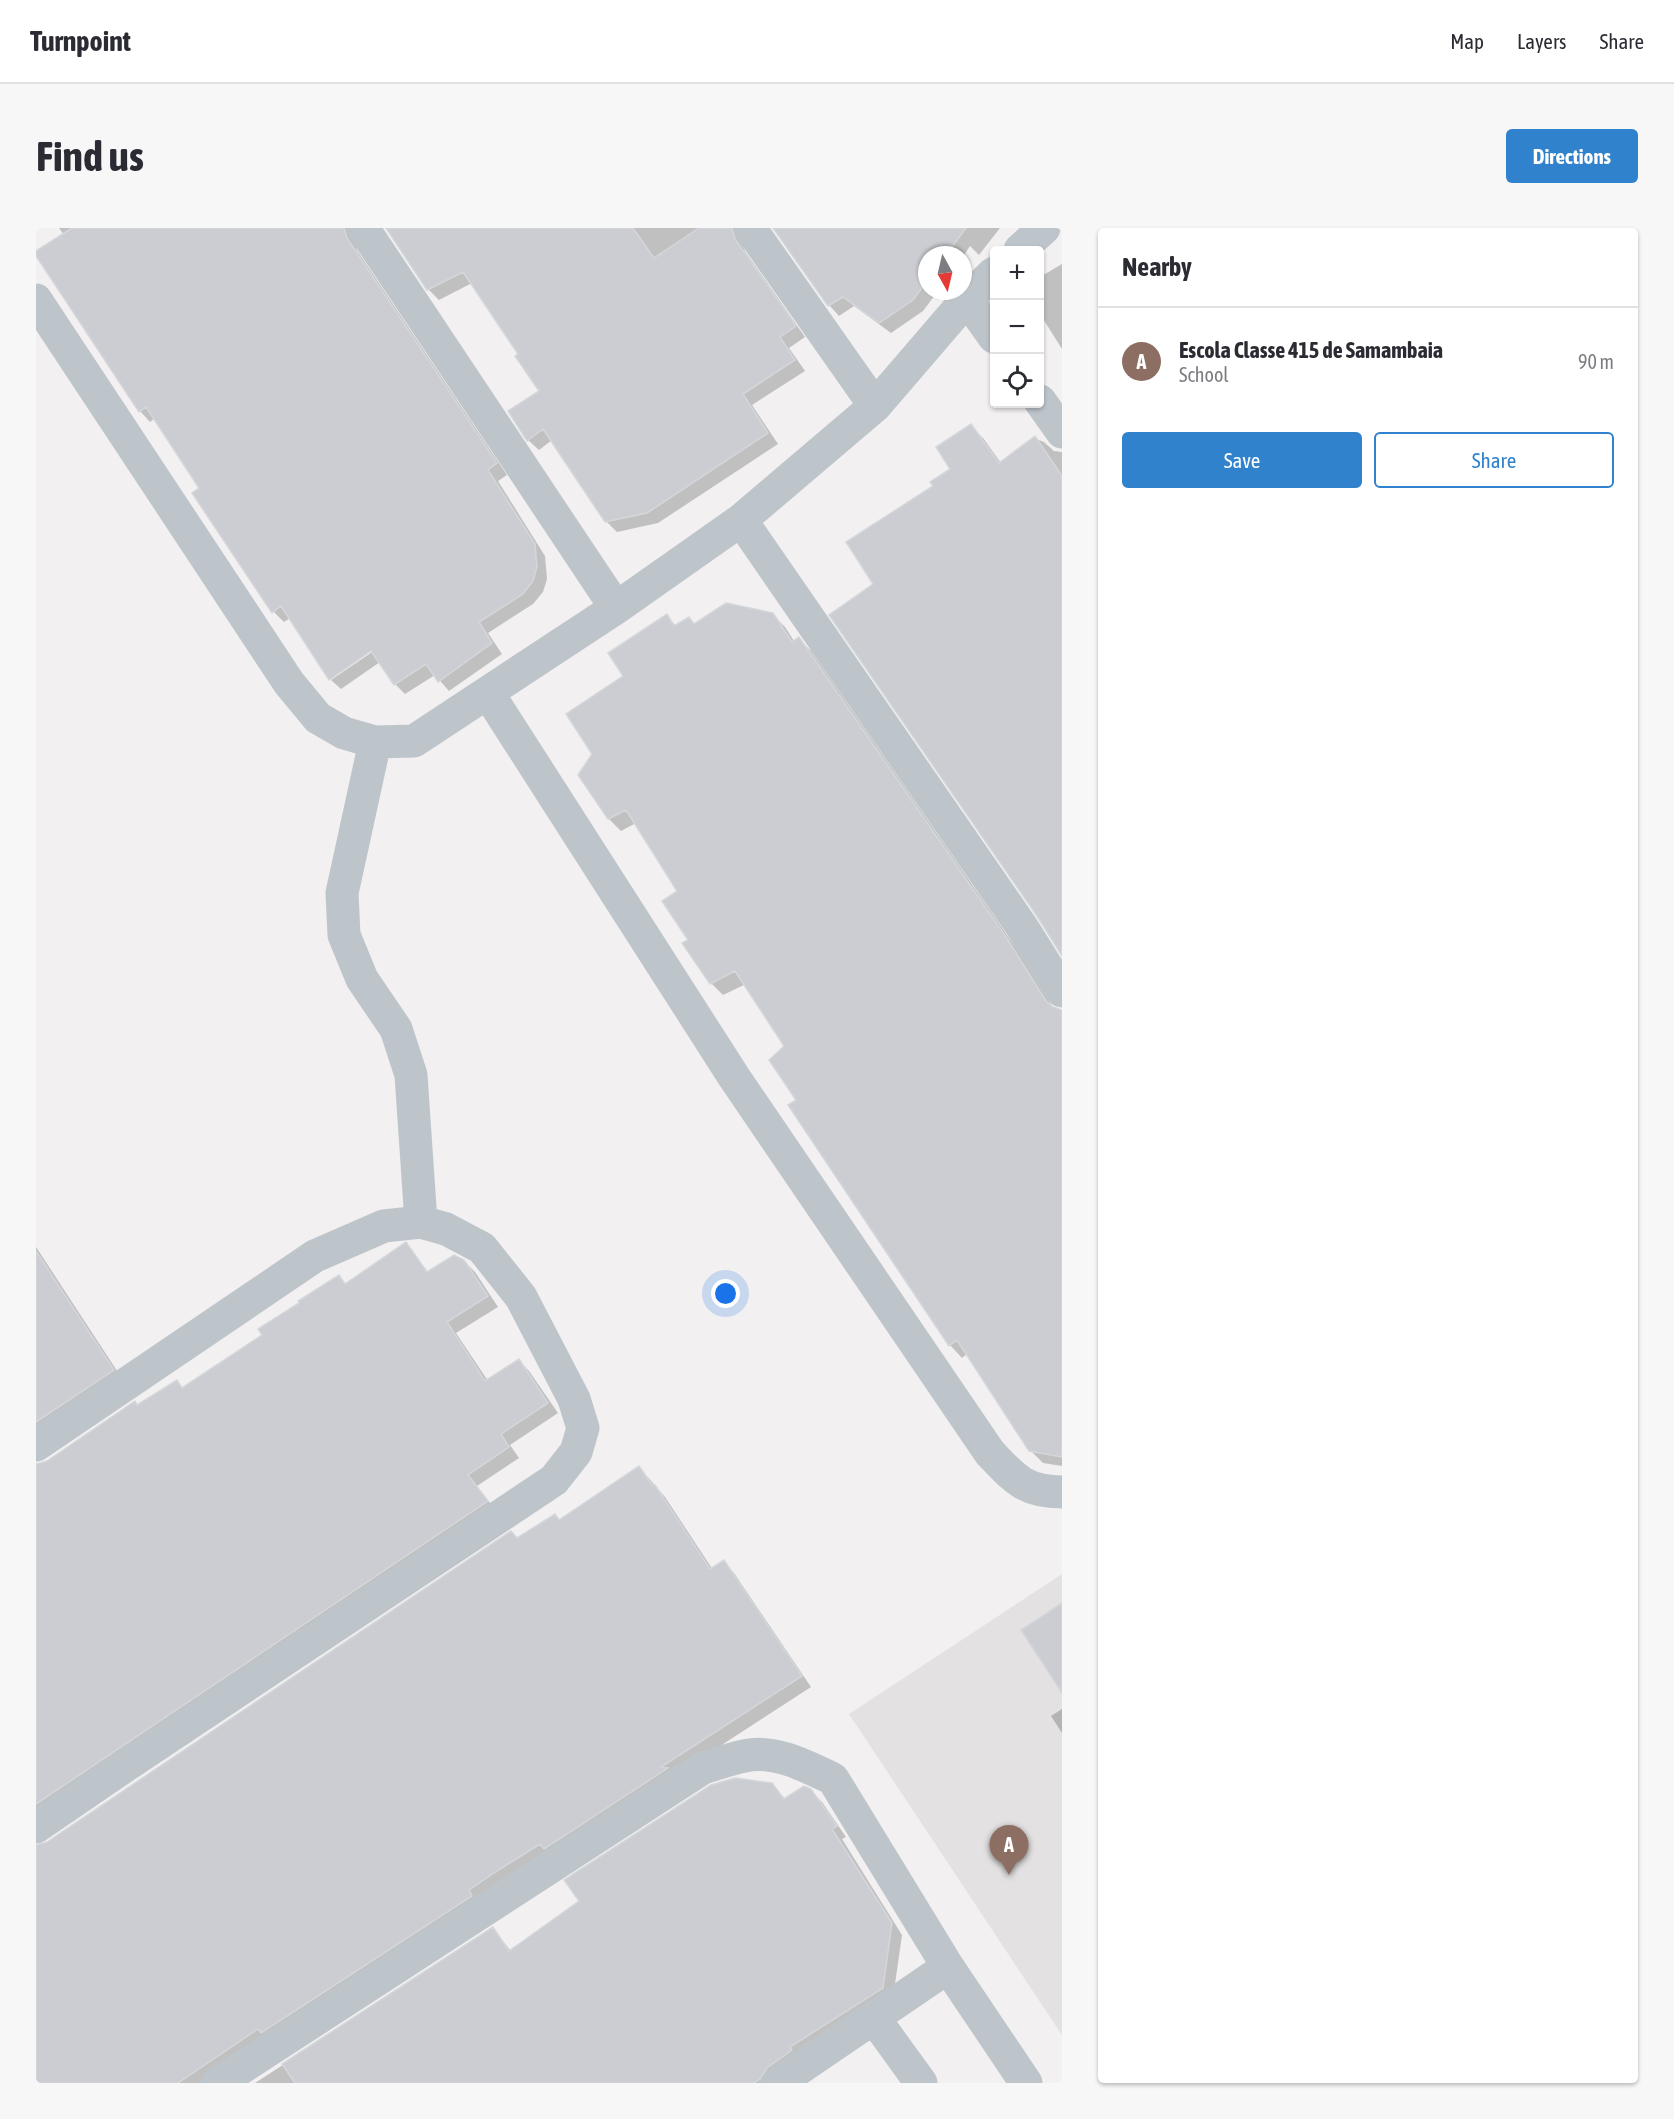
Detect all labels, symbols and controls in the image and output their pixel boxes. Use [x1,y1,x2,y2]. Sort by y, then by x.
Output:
text: Turnpoint [30,25,131,57]
text: Map [1450,29,1484,53]
text: Layers [1517,29,1567,53]
text: Share [1600,29,1644,53]
button: Directions [1506,129,1638,183]
text: Find us [36,132,144,180]
north arrow [918,246,972,300]
map controls [990,246,1044,408]
button: + [990,246,1044,300]
text: Nearby [1122,252,1192,282]
button: − [990,300,1044,354]
text: Escola Classe 415 de Samambaia [1179,337,1443,363]
text: A [1137,350,1146,373]
text: 90 m [1578,350,1614,373]
button: locate [990,354,1044,408]
text: School [1179,363,1229,386]
button: Save [1122,432,1362,488]
button: Share [1374,432,1614,488]
your location [711,1279,740,1308]
pin: A [990,1826,1028,1875]

